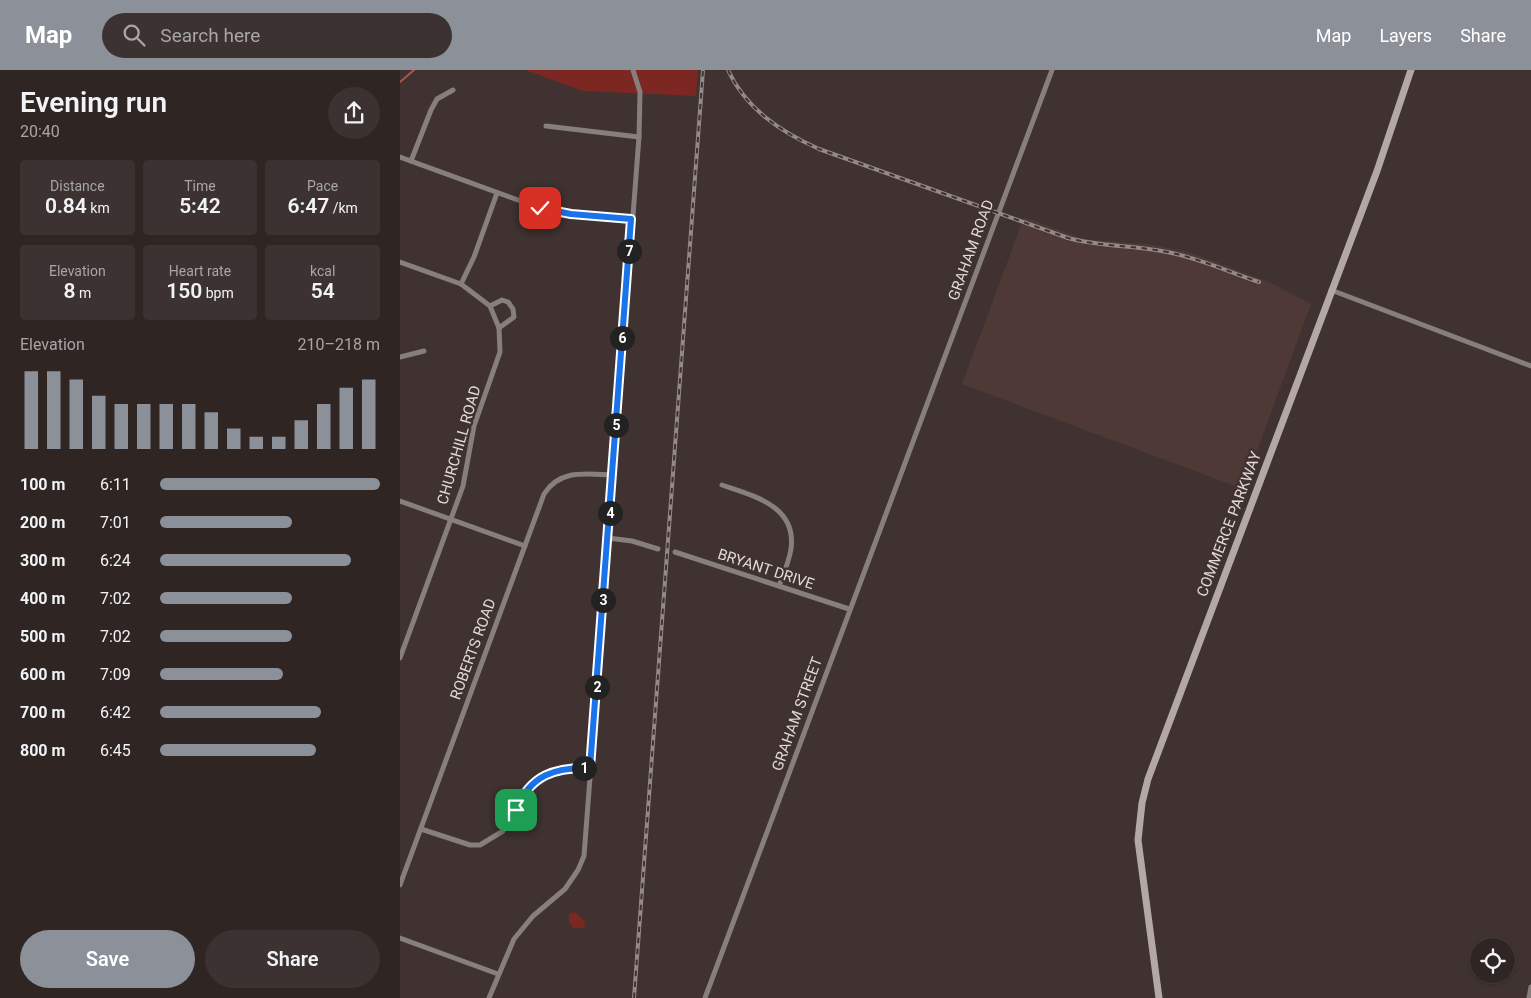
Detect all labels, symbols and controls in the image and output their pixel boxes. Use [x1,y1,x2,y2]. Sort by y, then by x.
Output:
search box [102,13,452,58]
text: Map [25,21,72,49]
icon: search [120,21,148,49]
text: Search here [160,24,260,47]
text: Map [1316,25,1351,46]
text: Layers [1379,25,1432,46]
text: Share [1460,25,1506,46]
text: Evening run [20,86,167,119]
button: share [328,87,380,139]
text: 20:40 [20,122,60,141]
text: Distance [50,178,105,194]
text: Time [184,178,216,194]
text: Pace [307,178,338,194]
pin [519,187,561,229]
text: 0.84 [45,194,87,218]
text: 5:42 [179,194,221,218]
text: 6:47 [287,194,329,218]
icon: check [526,194,554,222]
street label: GRAHAM ROAD [944,197,998,303]
text: km [87,200,110,216]
text: /km [329,200,358,216]
pin: 7 [616,238,642,264]
text: 7 [625,243,634,259]
text: Elevation [49,263,106,279]
text: Heart rate [169,263,231,279]
text: kcal [310,263,335,279]
text: 8 [63,279,75,303]
text: 150 [166,279,202,303]
text: 54 [311,279,335,303]
text: m [75,285,91,301]
text: bpm [202,285,234,301]
pin: 6 [610,326,634,350]
text: 6 [618,330,627,346]
text: Elevation [20,335,85,354]
text: 210–218 m [298,335,380,354]
street label: CHURCHILL ROAD [433,383,485,507]
pin: 5 [604,412,628,438]
text: 5 [612,417,621,433]
street label: COMMERCE PARKWAY [1193,449,1265,599]
text: 100 m [20,475,65,494]
text: 6:11 [100,475,131,494]
pin: 4 [598,500,622,526]
text: 4 [606,505,615,521]
text: 200 m [20,513,65,532]
text: 7:01 [100,513,131,532]
street label: BRYANT DRIVE [715,545,817,593]
text: 300 m [20,551,65,570]
text: 6:24 [100,551,131,570]
pin: 3 [590,588,616,612]
text: 400 m [20,589,65,608]
text: 7:02 [100,589,131,608]
text: 3 [599,592,608,608]
street label: ROBERTS ROAD [446,596,500,702]
text: 500 m [20,627,65,646]
text: 7:02 [100,627,131,646]
street label: GRAHAM STREET [768,655,826,773]
text: 600 m [20,665,65,684]
text: 7:09 [100,665,131,684]
pin: 2 [584,674,610,700]
text: 2 [593,679,602,695]
text: 700 m [20,703,65,722]
text: 6:42 [100,703,131,722]
text: 800 m [20,741,65,760]
text: 6:45 [100,741,131,760]
pin: 1 [572,756,596,780]
text: 1 [580,760,589,776]
pin [495,789,537,831]
icon: arrive [502,796,530,824]
button: Save [20,930,195,988]
button: Share [205,930,380,988]
map controls [1470,938,1515,983]
button: locate [1470,938,1515,983]

